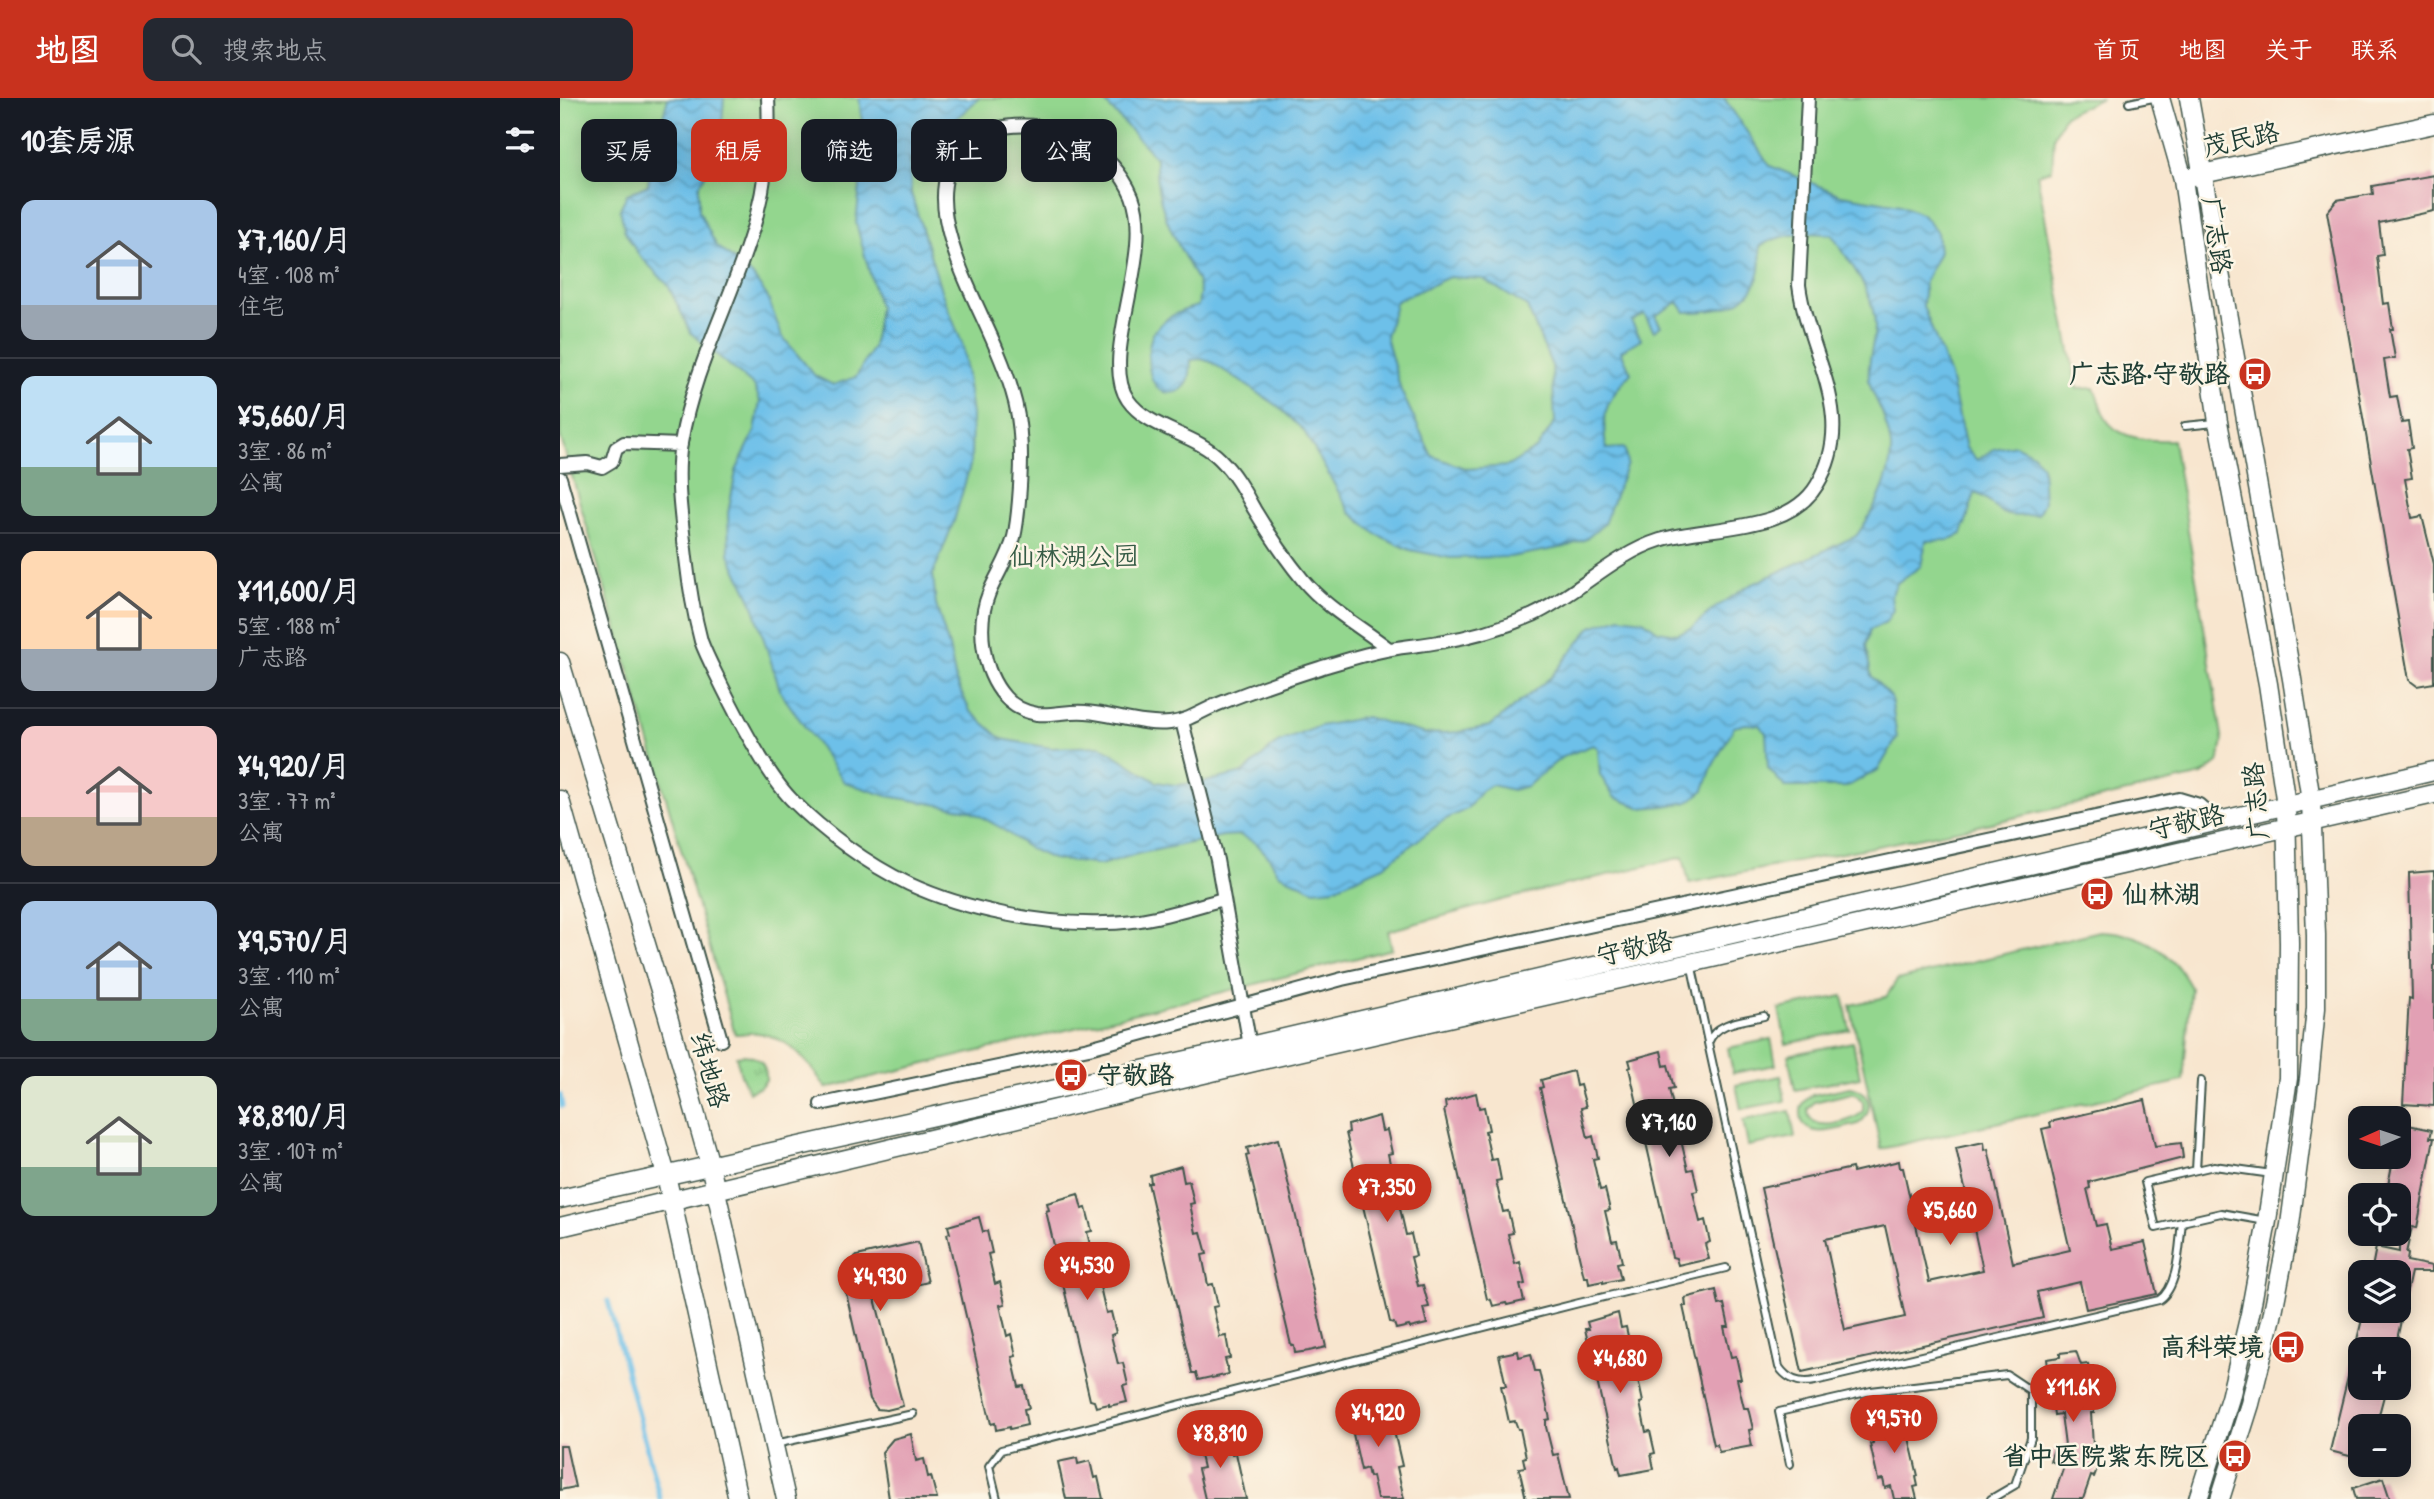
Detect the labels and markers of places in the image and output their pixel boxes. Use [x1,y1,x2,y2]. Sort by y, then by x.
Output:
bus stop icon: 广志路·守敬路 [2236,355,2274,393]
place label: 广志路·守敬路 [2069,356,2230,391]
bus stop icon: 仙林湖 [2078,875,2116,913]
place label: 仙林湖 [2122,876,2200,911]
bus stop icon: 守敬路 [1052,1056,1090,1094]
place label: 守敬路 [1096,1057,1174,1092]
pin: ¥7,160 [1612,1100,1726,1159]
pin: ¥7,350 [1330,1164,1444,1224]
pin: ¥5,660 [1893,1188,2007,1247]
pin: ¥4,530 [1030,1242,1144,1302]
pin: ¥4,930 [823,1254,937,1313]
bus stop icon: 高科荣境 [2269,1328,2307,1366]
place label: 高科荣境 [2160,1329,2264,1364]
pin: ¥4,680 [1563,1336,1677,1395]
pin: ¥11.6K [2016,1364,2130,1424]
pin: ¥4,920 [1321,1390,1435,1449]
pin: ¥9,570 [1837,1396,1951,1455]
pin: ¥8,810 [1163,1410,1277,1470]
bus stop icon: 省中医院紫东院区 [2216,1437,2254,1475]
place label: 省中医院紫东院区 [2002,1438,2210,1473]

